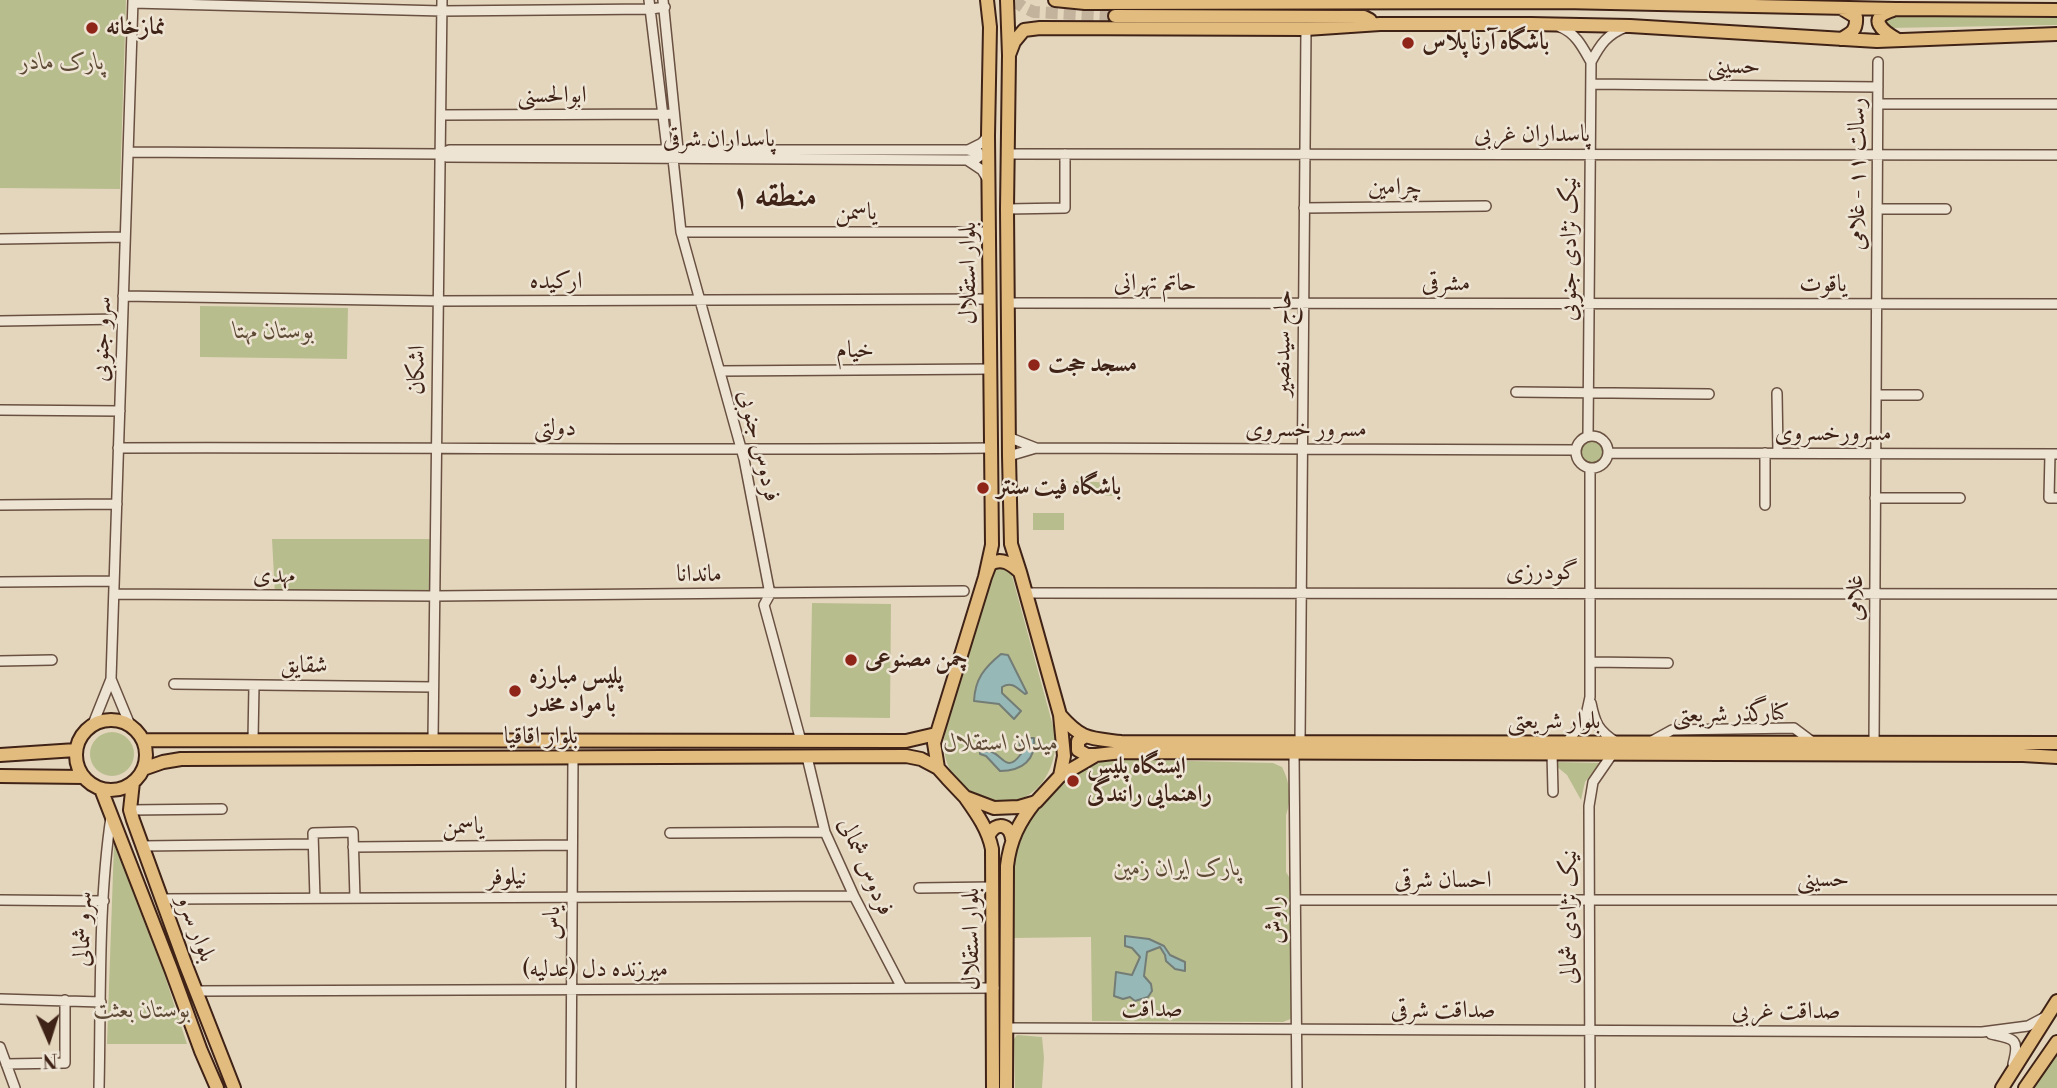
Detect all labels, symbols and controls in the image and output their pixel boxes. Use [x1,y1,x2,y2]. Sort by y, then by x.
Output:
place label: نمازخانه [106,14,165,42]
marker: نمازخانه [84,20,100,36]
place label: باشگاه آرنا پلاس [1422,29,1549,57]
marker: باشگاه آرنا پلاس [1400,35,1416,51]
park label: پارک مادر [19,49,105,77]
street label: حسینی [1707,52,1761,82]
street label: ابوالحسنی [517,82,587,110]
street label: رسالت ۱۱ - غلامی [1844,97,1872,251]
street label: پاسداران غربی [1474,121,1590,149]
street label: پاسداران شرقی [663,126,775,154]
street label: چرامین [1368,174,1422,202]
street label: نیک نژادی جنوبی [1556,177,1584,321]
district label: منطقه ۱ [731,179,817,217]
street label: یاسمن [835,199,877,227]
street label: بلوار استقلال [955,222,983,324]
street label: ارکیده [529,268,583,296]
street label: حاتم تهرانی [1113,270,1197,298]
street label: مشرقی [1422,270,1470,298]
street label: یاقوت [1799,271,1847,299]
street label: حاج سیدنصیر [1269,289,1299,397]
street label: سرو جنوبی [87,296,119,382]
park label: بوستان مهتا [234,318,314,346]
street label: خیام [836,337,874,365]
street label: اشکان [403,345,433,395]
place label: مسجد حجت [1048,351,1137,379]
marker: مسجد حجت [1026,357,1042,373]
street label: فردوس جنوبی [730,387,786,505]
street label: دولتی [534,414,576,444]
street label: مسرور خسروی [1245,416,1367,444]
street label: مسرورخسروی [1775,420,1891,448]
place label: باشگاه فیت سنتر [997,474,1121,502]
marker: باشگاه فیت سنتر [975,480,991,496]
street label: گودرزی [1506,559,1578,587]
street label: ماندانا [676,561,722,589]
street label: مهدی [253,562,295,590]
street label: غلامی [1842,575,1870,621]
place label: چمن مصنوعی [865,646,968,674]
street label: شقایق [280,652,328,680]
marker: چمن مصنوعی [843,652,859,668]
place label: پلیس مبارزه با مواد مخدر [529,663,623,719]
marker: پلیس مبارزه با مواد مخدر [507,683,523,699]
street label: کنارگذر شریعتی [1672,700,1790,730]
street label: بلوار شریعتی [1507,708,1601,736]
street label: بلوار اقاقیا [504,723,578,751]
park label: میدان استقلال [943,730,1059,758]
place label: ایستگاه پلیس راهنمایی رانندگی [1087,753,1212,809]
marker: ایستگاه پلیس راهنمایی رانندگی [1065,773,1081,789]
street label: یاسمن [442,813,484,841]
street label: فردوس شمالی [831,814,899,920]
street label: نیک نژادی شمالی [1556,850,1584,984]
park label: پارک ایران زمین [1113,855,1241,883]
street label: نیلوفر [487,864,527,892]
street label: حسینی [1797,866,1849,894]
street label: احسان شرقی [1394,867,1492,895]
street label: بلوار استقلال [958,888,986,990]
street label: سرو شمالی [68,891,100,967]
street label: بلوار سرو [169,892,221,966]
street label: راوش [1261,896,1291,944]
street label: یاس [539,906,567,940]
street label: میرزنده دل (عدلیه) [522,956,668,984]
street label: صداقت [1121,996,1183,1024]
park label: بوستان بعثت [94,997,190,1025]
street label: صداقت شرقی [1390,997,1496,1025]
street label: صداقت غربی [1731,998,1841,1026]
north arrow [14,1004,84,1074]
text: N [42,1048,58,1072]

